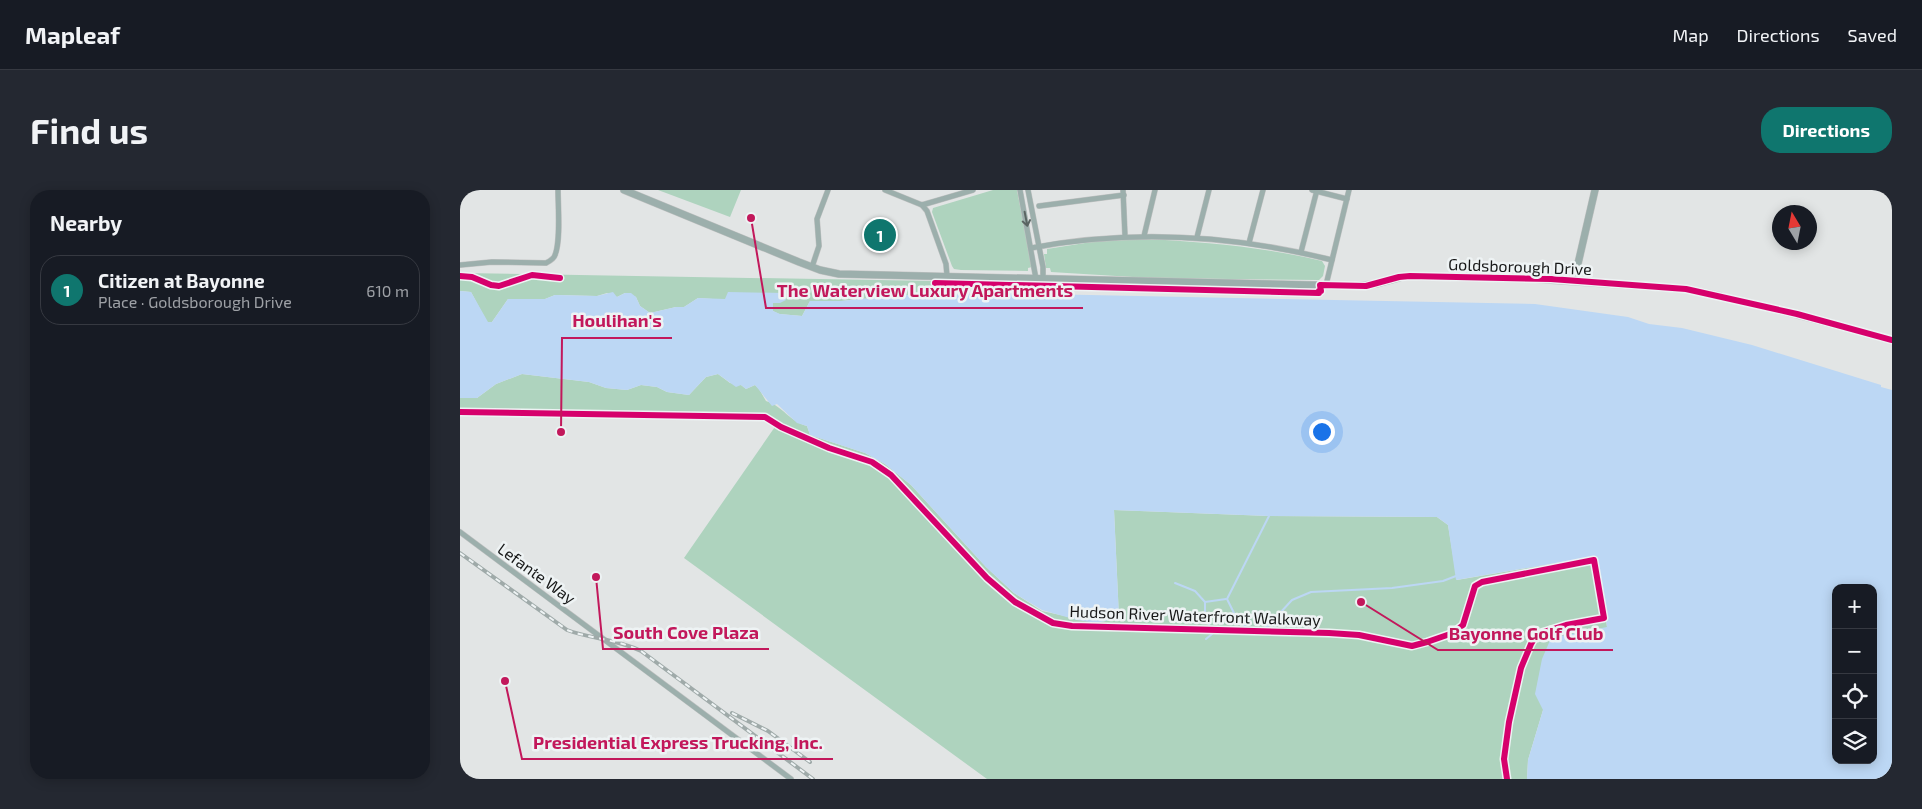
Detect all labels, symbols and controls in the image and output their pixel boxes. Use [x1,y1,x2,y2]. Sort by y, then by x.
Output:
text: Mapleaf [25,20,120,49]
text: Map [1672,24,1709,46]
text: Directions [1737,24,1820,46]
text: Saved [1848,24,1897,46]
button: Directions [1761,107,1892,153]
text: Find us [30,109,148,151]
north arrow [1772,205,1817,250]
text: Nearby [50,210,122,235]
one-way arrow [1021,211,1031,227]
pin: 1 [864,216,896,254]
street label: Goldsborough Drive [1448,254,1592,278]
text: Citizen at Bayonne [98,269,265,292]
callout: The Waterview Luxury Apartments [766,275,1083,308]
text: The Waterview Luxury Apartments [777,279,1073,301]
text: 1 [64,281,70,300]
text: 610 m [366,281,409,300]
text: Place · Goldsborough Drive [98,292,292,311]
callout: Houlihan's [562,305,672,338]
text: Houlihan's [572,309,662,331]
your location [1309,419,1335,445]
street label: Lefante Way [495,539,580,608]
map controls [1832,584,1877,764]
button: + [1832,584,1877,629]
street label: Hudson River Waterfront Walkway [1069,601,1321,629]
callout: South Cove Plaza [603,616,769,649]
callout: Bayonne Golf Club [1438,617,1613,650]
text: South Cove Plaza [613,621,759,643]
text: Bayonne Golf Club [1449,622,1603,644]
button: − [1832,629,1877,674]
button: locate [1832,674,1877,719]
button: layers [1832,719,1877,764]
callout: Presidential Express Trucking, Inc. [522,726,833,759]
text: Presidential Express Trucking, Inc. [533,731,823,753]

